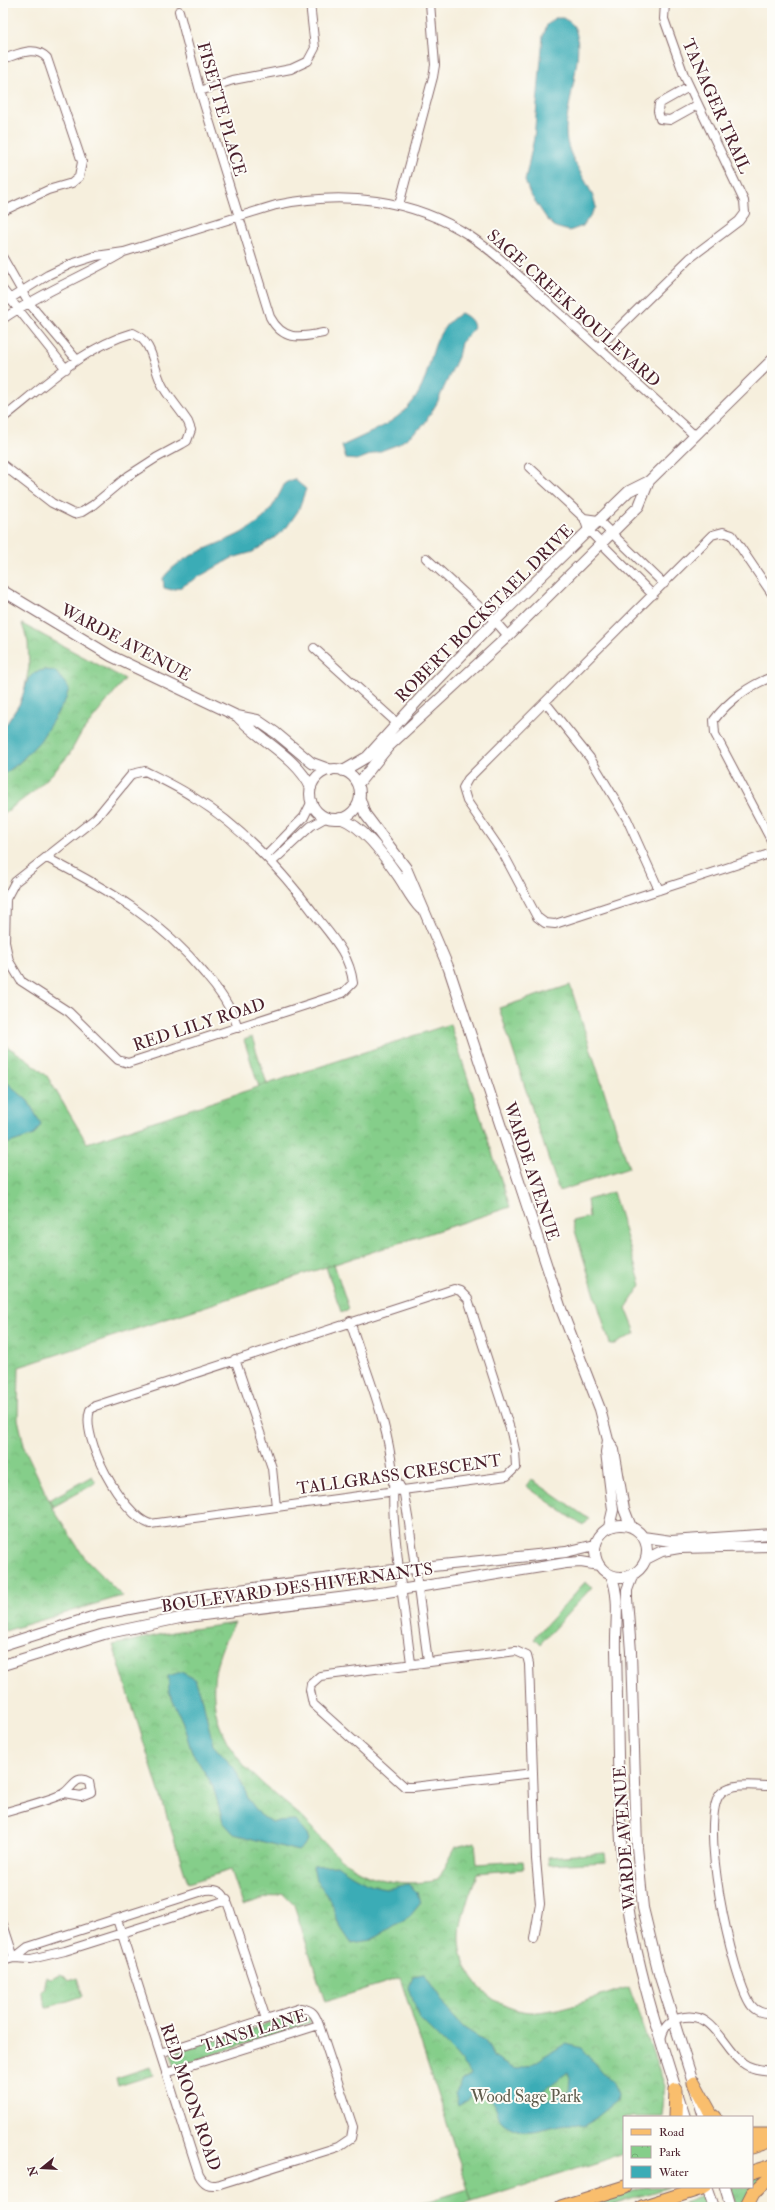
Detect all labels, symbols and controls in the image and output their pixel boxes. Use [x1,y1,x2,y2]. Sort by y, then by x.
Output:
street label: TANAGER TRAIL [677,36,756,178]
street label: FISETTE PLACE [192,40,251,179]
street label: SAGE CREEK BOULEVARD [483,225,665,392]
street label: ROBERT BOCKSTAEL DRIVE [391,520,578,707]
street label: WARDE AVENUE [56,599,195,686]
street label: RED LILY ROAD [130,993,268,1056]
street label: WARDE AVENUE [499,1098,564,1243]
street label: TALLGRASS CRESCENT [295,1450,503,1499]
street label: BOULEVARD DES HIVERNANTS [160,1558,434,1617]
street label: WARDE AVENUE [609,1765,640,1912]
street label: TANSI LANE [199,2005,309,2056]
street label: RED MOON ROAD [155,2021,226,2174]
park label: Wood Sage Park [470,2086,581,2107]
legend [623,2116,753,2188]
text: Road [659,2125,684,2140]
text: Park [659,2145,681,2160]
north arrow [22,2148,62,2188]
text: N [25,2163,41,2179]
text: Water [658,2165,689,2180]

